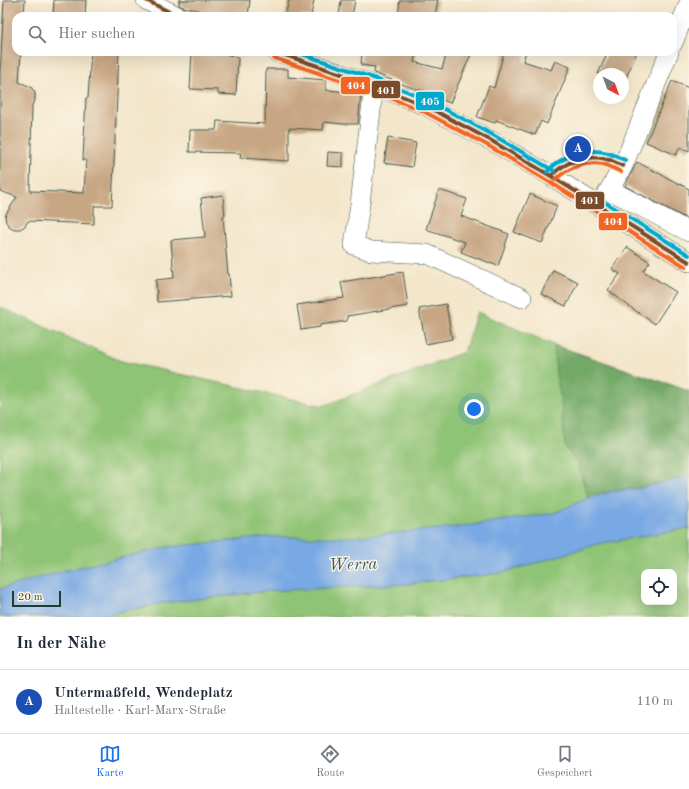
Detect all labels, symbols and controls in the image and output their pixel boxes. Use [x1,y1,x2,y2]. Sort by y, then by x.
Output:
search box [12,12,677,56]
icon: search [26,23,48,45]
text: Hier suchen [58,27,135,42]
north arrow [593,68,629,104]
line badge: 404 [340,76,371,95]
line badge: 401 [371,80,401,99]
text: 404 [346,81,366,92]
text: 401 [376,86,396,97]
line badge: 405 [415,91,445,111]
text: 405 [420,97,440,108]
pin: A [565,134,591,164]
line badge: 401 [575,191,605,210]
text: 401 [580,196,600,207]
line badge: 404 [598,212,628,231]
text: 404 [603,217,623,228]
your location [464,399,484,419]
water label: Werra [328,556,378,574]
map controls [641,569,677,605]
button: locate [641,569,677,605]
scale bar [12,589,61,608]
text: 20 m [18,592,43,603]
text: In der Nähe [16,635,106,652]
text: Untermaßfeld, Wendeplatz [54,686,233,701]
text: A [24,695,34,708]
text: 110 m [636,695,673,708]
text: Haltestelle · Karl-Marx-Straße [54,704,226,717]
tab: Karte [96,743,124,781]
tab: Route [316,743,344,781]
tab: Gespeichert [537,743,593,781]

